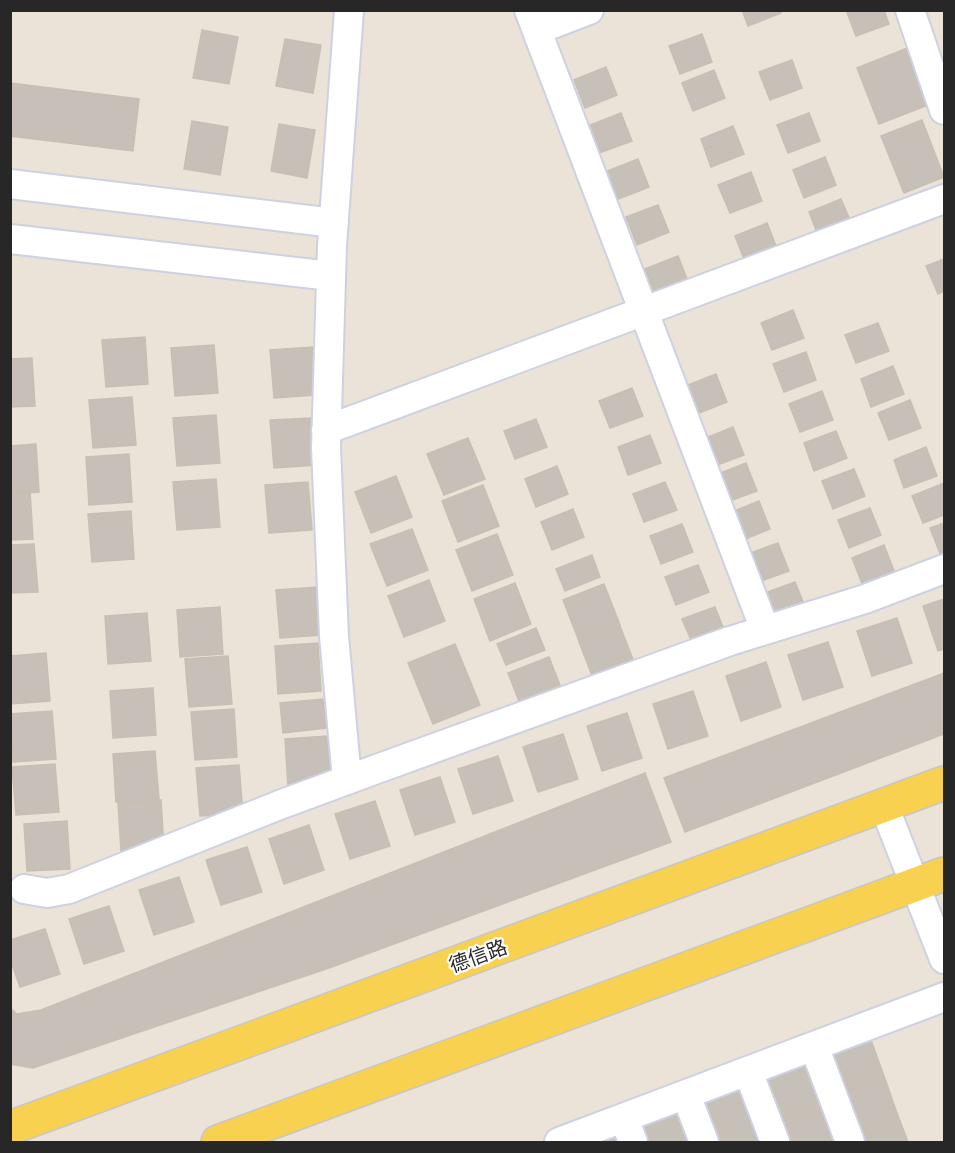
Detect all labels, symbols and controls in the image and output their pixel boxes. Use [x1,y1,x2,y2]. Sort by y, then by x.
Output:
street label: 德信路 [445,934,510,977]

